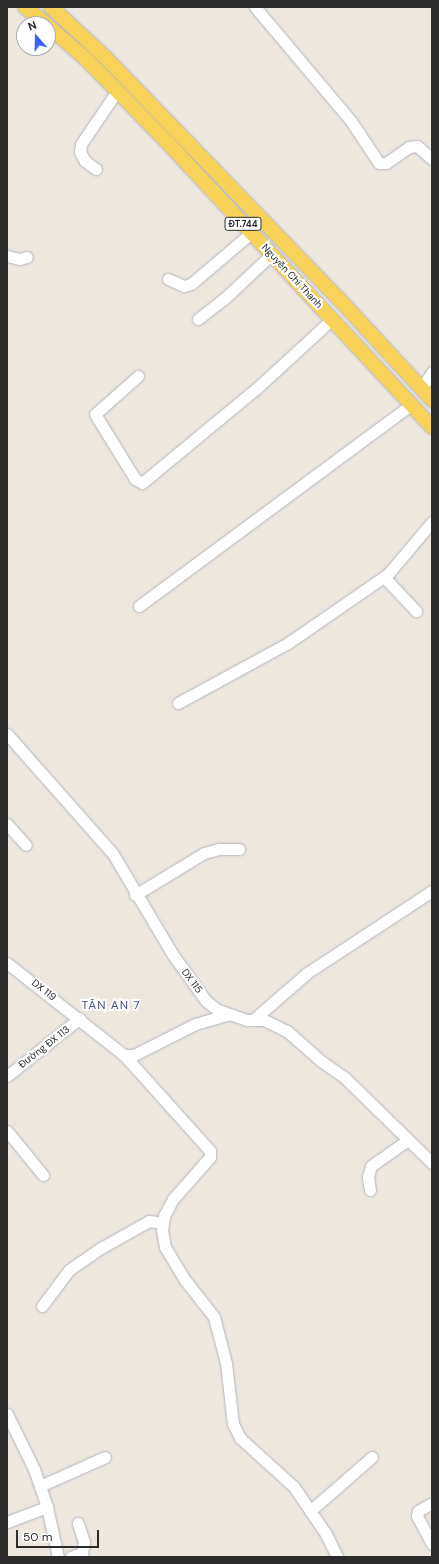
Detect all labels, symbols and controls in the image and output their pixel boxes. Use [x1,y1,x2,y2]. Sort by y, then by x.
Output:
north arrow [16,16,56,56]
text: N [26,18,38,34]
road number: ĐT.744 [224,217,262,231]
street label: Nguyễn Chí Thanh [259,241,325,311]
street label: DX 115 [179,966,205,996]
street label: DX 119 [29,977,59,1003]
district label: TÂN AN 7 [81,999,141,1013]
street label: Đường ĐX 113 [16,1023,72,1071]
scale bar [18,1522,101,1548]
text: 50 m [23,1529,52,1545]

